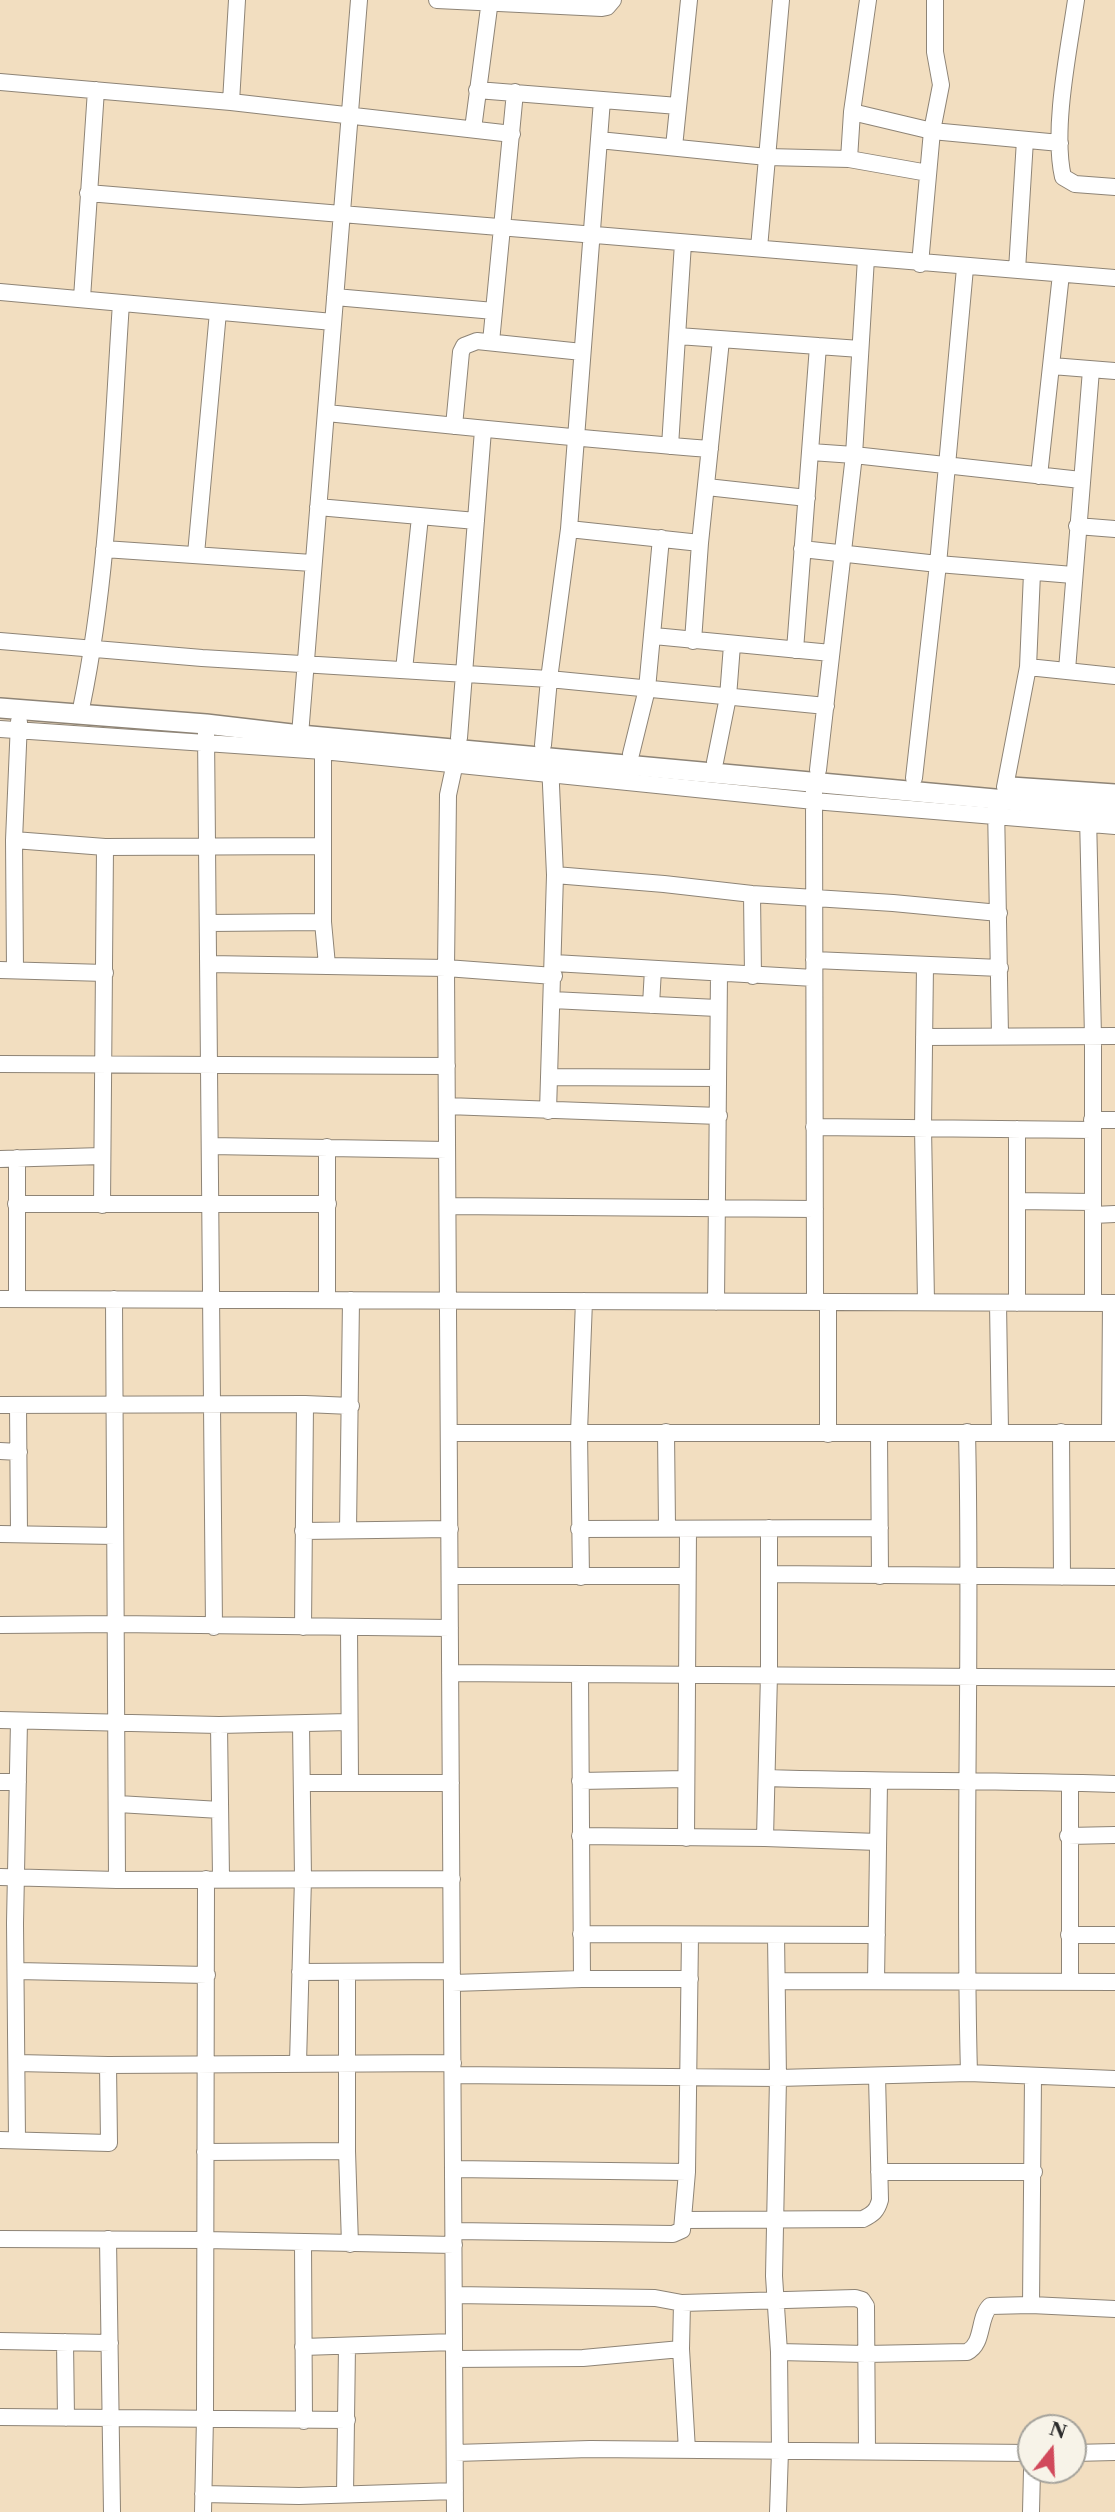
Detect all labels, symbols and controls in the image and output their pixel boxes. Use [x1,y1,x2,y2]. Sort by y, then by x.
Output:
north arrow [1017,2414,1087,2484]
text: N [1047,2417,1069,2444]

